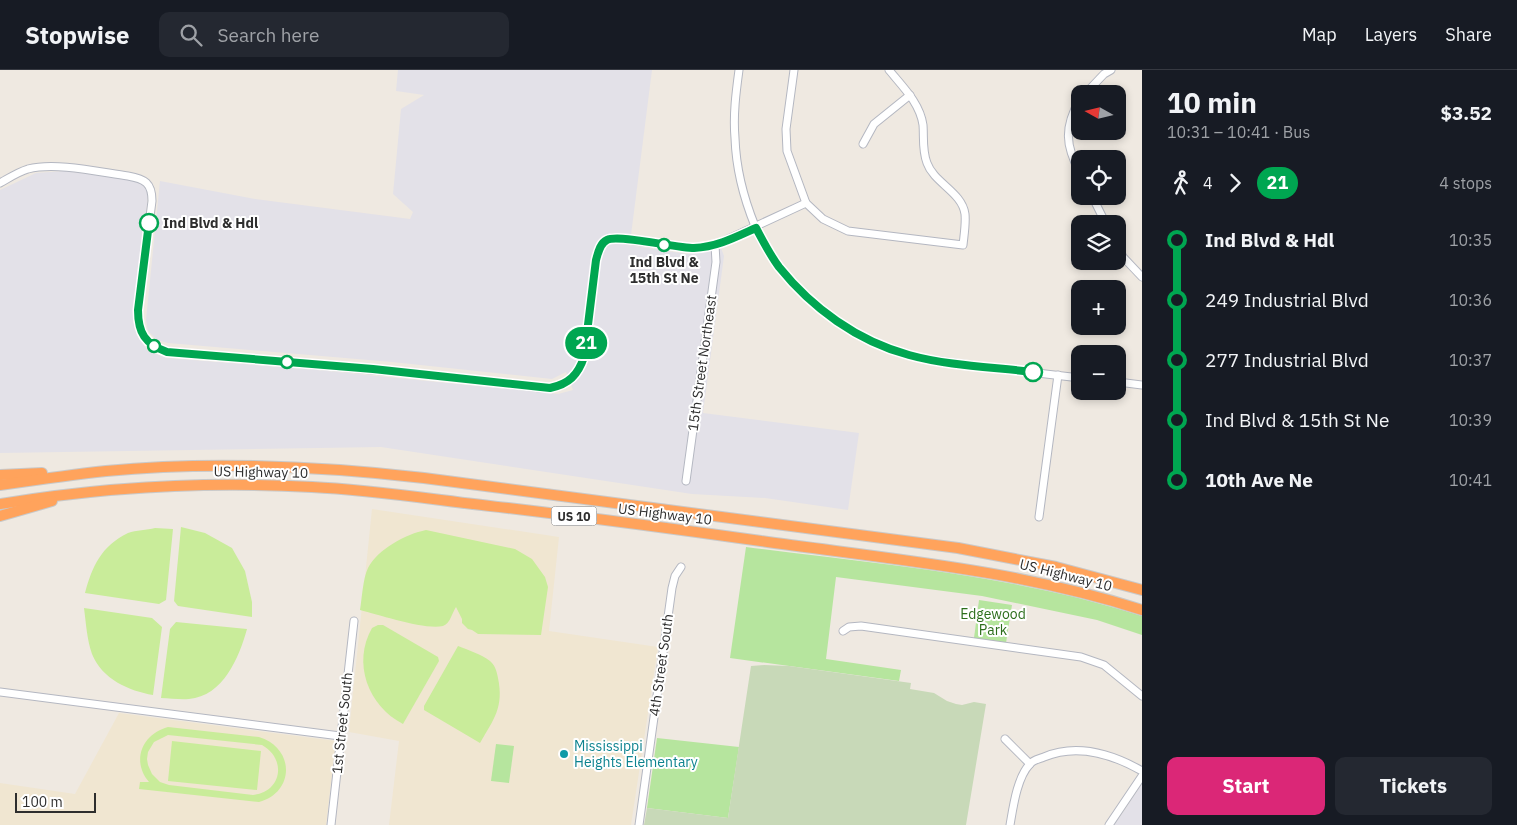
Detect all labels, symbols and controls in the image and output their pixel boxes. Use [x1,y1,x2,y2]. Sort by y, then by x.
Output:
search box [159,12,509,57]
text: Stopwise [25,19,129,51]
icon: search [177,21,205,49]
text: Search here [217,23,319,47]
text: Map [1302,23,1337,46]
text: Layers [1365,23,1417,46]
text: Share [1445,23,1492,46]
text: 10 min [1167,84,1257,121]
north arrow [1071,85,1126,140]
map controls [1071,85,1126,400]
text: $3.52 [1440,101,1492,125]
text: 10:31 – 10:41 · Bus [1167,122,1310,142]
button: locate [1071,150,1126,205]
icon: walk [1167,169,1195,197]
icon: forward [1221,169,1249,197]
text: 21 [1267,171,1288,194]
text: 4 [1203,173,1213,193]
text: 4 stops [1439,173,1492,193]
marker: Ind Blvd & Hdl [139,213,159,233]
place label: Ind Blvd & Hdl [163,214,258,232]
button: layers [1071,215,1126,270]
text: Ind Blvd & Hdl [1205,228,1334,252]
text: 10:35 [1449,230,1492,250]
marker: Ind Blvd & 15th St Ne [657,238,671,252]
place label: Ind Blvd & 15th St Ne [629,253,699,287]
button: + [1071,280,1126,335]
text: 249 Industrial Blvd [1205,288,1369,312]
text: 10:36 [1449,290,1492,310]
street label: 15th Street Northeast [684,294,720,432]
line badge: 21 [564,327,608,359]
text: 21 [575,331,597,354]
unlabelled marker [147,339,161,353]
button: − [1071,345,1126,400]
text: 277 Industrial Blvd [1205,348,1369,372]
text: 10:37 [1449,350,1492,370]
unlabelled marker [280,355,294,369]
unlabelled marker [1023,362,1043,382]
text: Ind Blvd & 15th St Ne [1205,408,1389,432]
text: 10:39 [1449,410,1492,430]
street label: US Highway 10 [213,462,309,482]
text: 10th Ave Ne [1205,468,1313,492]
text: 10:41 [1449,470,1492,490]
street label: US Highway 10 [617,499,713,529]
road number: US 10 [552,506,596,526]
street label: US Highway 10 [1018,555,1114,595]
park label: Edgewood Park [960,605,1026,639]
street label: 4th Street South [645,613,677,717]
street label: 1st Street South [328,671,356,775]
place label: Mississippi Heights Elementary [574,737,698,771]
marker: Mississippi Heights Elementary [558,748,570,760]
button: Start [1167,757,1325,815]
button: Tickets [1335,757,1492,815]
scale bar [15,790,96,813]
text: 100 m [22,793,63,811]

